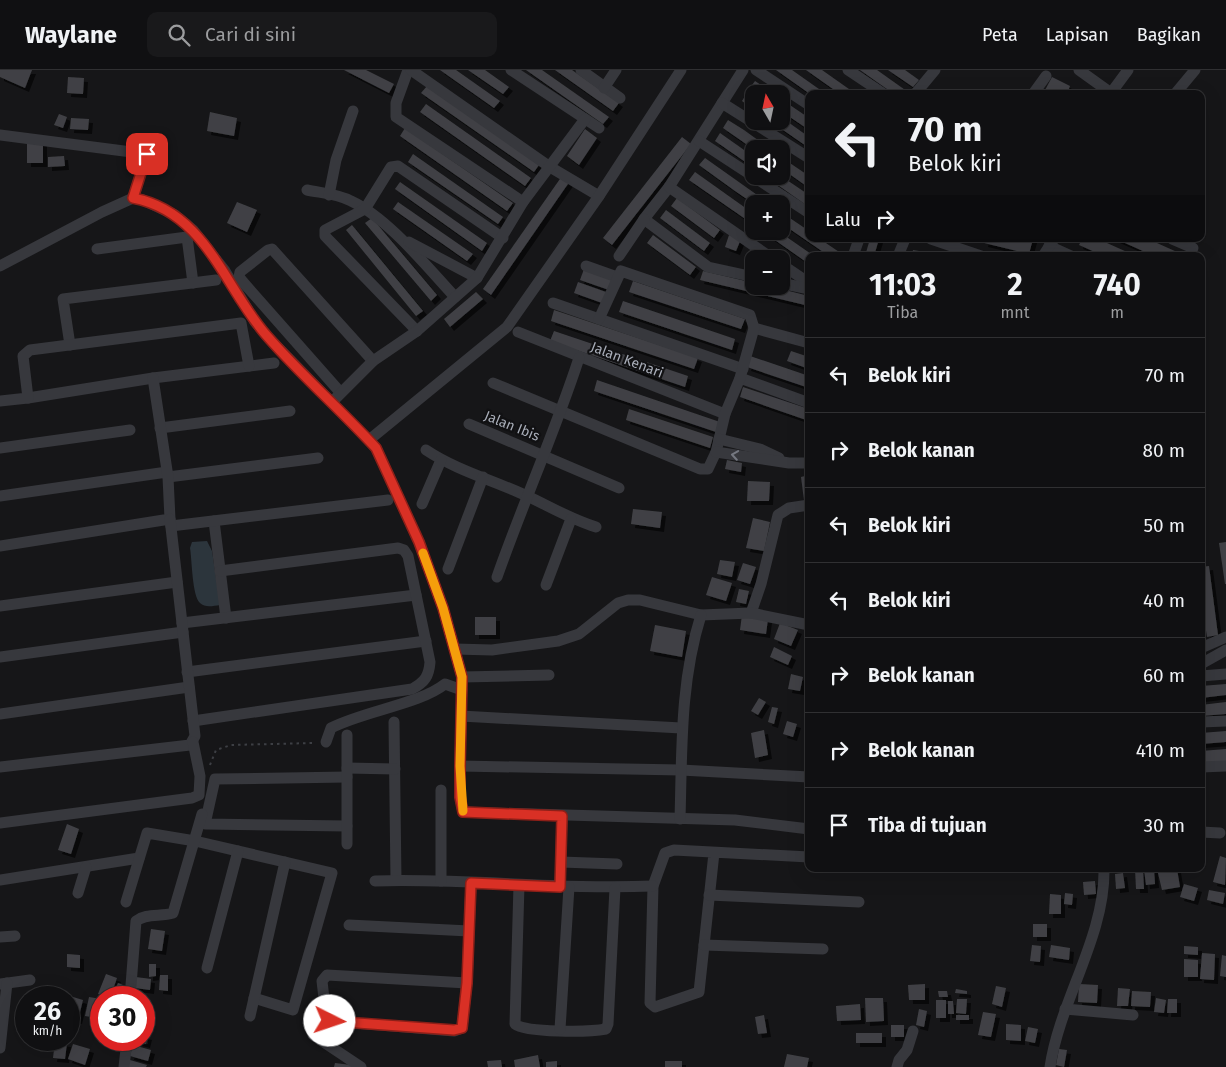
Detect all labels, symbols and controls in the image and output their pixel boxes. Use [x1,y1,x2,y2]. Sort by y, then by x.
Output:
search box [147,12,497,57]
text: Waylane [25,21,117,49]
icon: search [165,21,193,49]
text: Cari di sini [205,23,296,46]
text: Peta [982,24,1018,46]
text: Lapisan [1046,24,1109,46]
text: Bagikan [1137,24,1201,46]
north arrow [745,85,790,130]
map controls [745,85,790,295]
text: 70 m [908,108,982,150]
icon: left [825,110,890,175]
pin [126,133,168,175]
icon: arrive [133,140,161,168]
button: sound [745,140,790,185]
text: Belok kiri [908,150,1002,177]
button: + [745,195,790,240]
icon: right [871,205,899,233]
text: Lalu [825,208,861,231]
button: − [745,250,790,295]
text: 11:03 [869,267,936,303]
text: 2 [1007,267,1023,303]
text: 740 [1094,267,1141,303]
text: Tiba [887,303,918,322]
text: mnt [1001,303,1029,322]
text: m [1110,303,1124,322]
street label: Jalan Kenari [588,338,666,382]
icon: left [825,361,853,389]
text: Belok kiri [868,364,951,387]
text: 70 m [1145,364,1185,387]
street label: Jalan Ibis [482,407,543,445]
icon: right [825,436,853,464]
text: Belok kanan [868,439,975,462]
text: 80 m [1143,439,1185,462]
one-way arrow [731,450,739,461]
icon: left [825,511,853,539]
text: Belok kiri [868,514,951,537]
text: 50 m [1144,514,1185,537]
icon: left [825,586,853,614]
text: Belok kiri [868,589,951,612]
text: 40 m [1143,589,1185,612]
icon: right [825,661,853,689]
text: Belok kanan [868,664,975,687]
text: 60 m [1143,664,1185,687]
icon: right [825,736,853,764]
text: Belok kanan [868,739,975,762]
text: 410 m [1136,739,1185,762]
icon: arrive [825,811,853,839]
text: Tiba di tujuan [868,814,987,837]
text: 30 m [1144,814,1185,837]
speed limit sign: 30 [90,986,155,1051]
position arrow [303,994,355,1046]
text: 26 [34,997,61,1027]
text: km/h [33,1024,62,1038]

